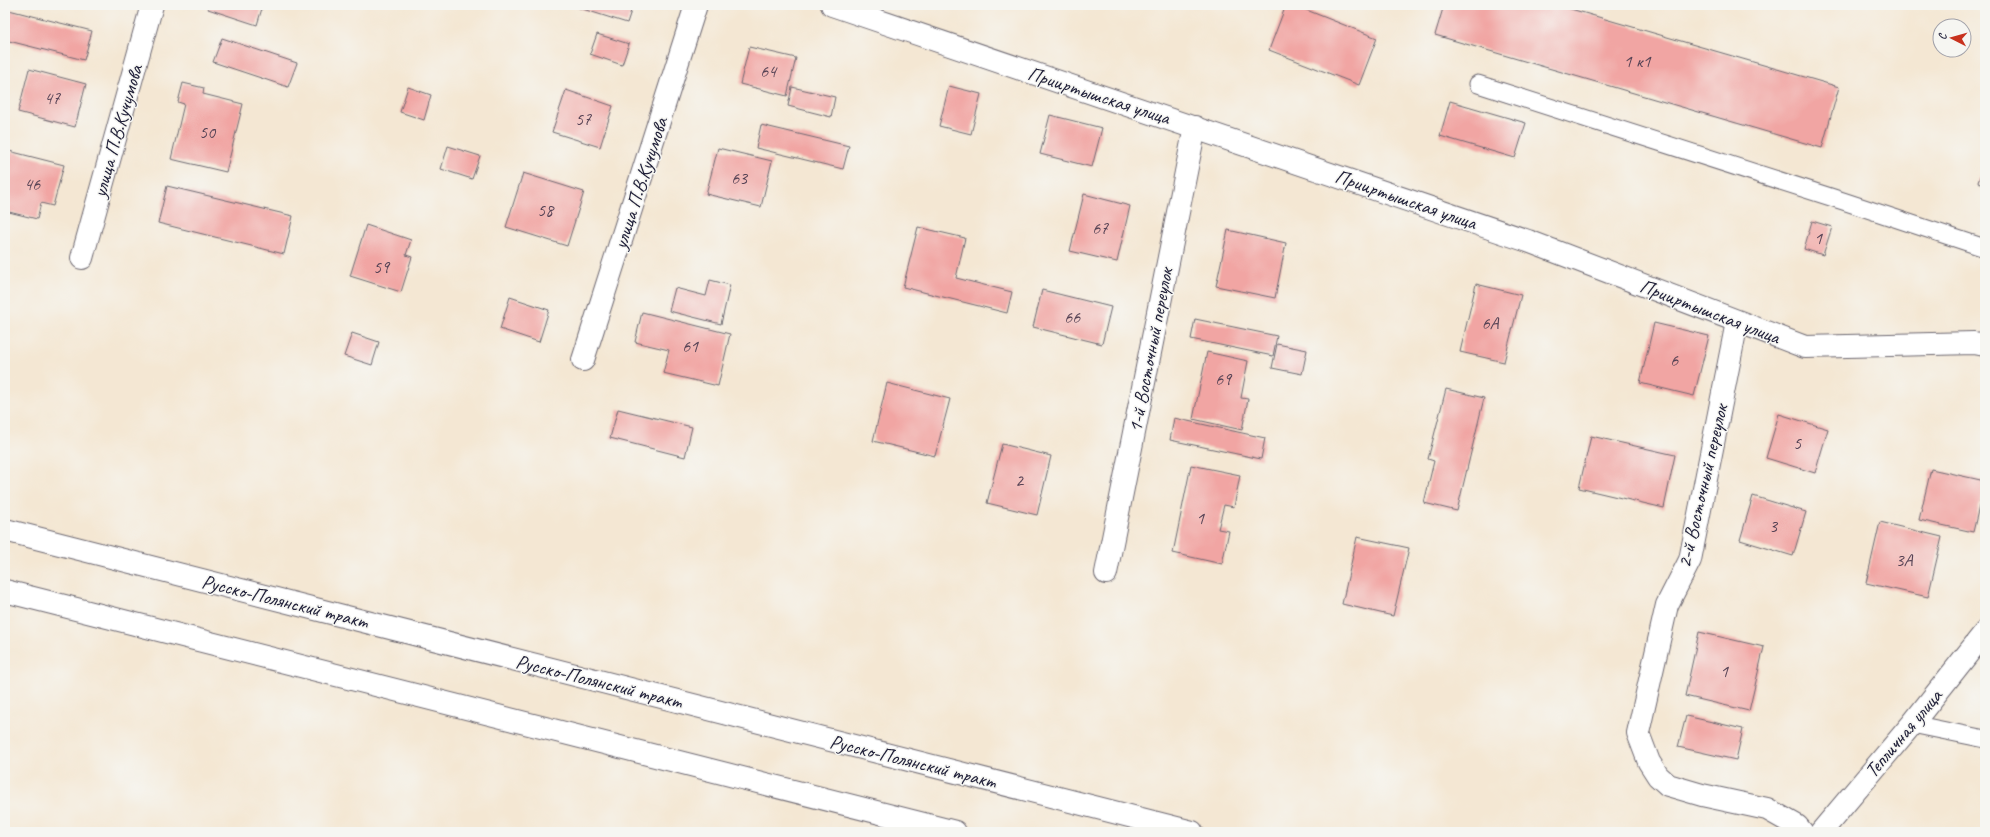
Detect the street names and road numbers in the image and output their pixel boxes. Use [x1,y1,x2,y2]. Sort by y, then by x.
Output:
street label: улица П.В.Кучумова [86,61,149,201]
street label: Прииртышская улица [1025,61,1175,131]
street label: улица П.В.Кучумова [607,113,674,253]
street label: Прииртышская улица [1332,164,1482,236]
street label: 1-й Восточный переулок [1122,264,1179,434]
street label: Прииртышская улица [1636,273,1785,350]
street label: 2-й Восточный переулок [1672,401,1734,570]
street label: Русско-Полянский тракт [199,569,372,635]
street label: Русско-Полянский тракт [513,649,686,715]
street label: Тепличная улица [1859,683,1948,783]
street label: Русско-Полянский тракт [827,729,1000,795]

